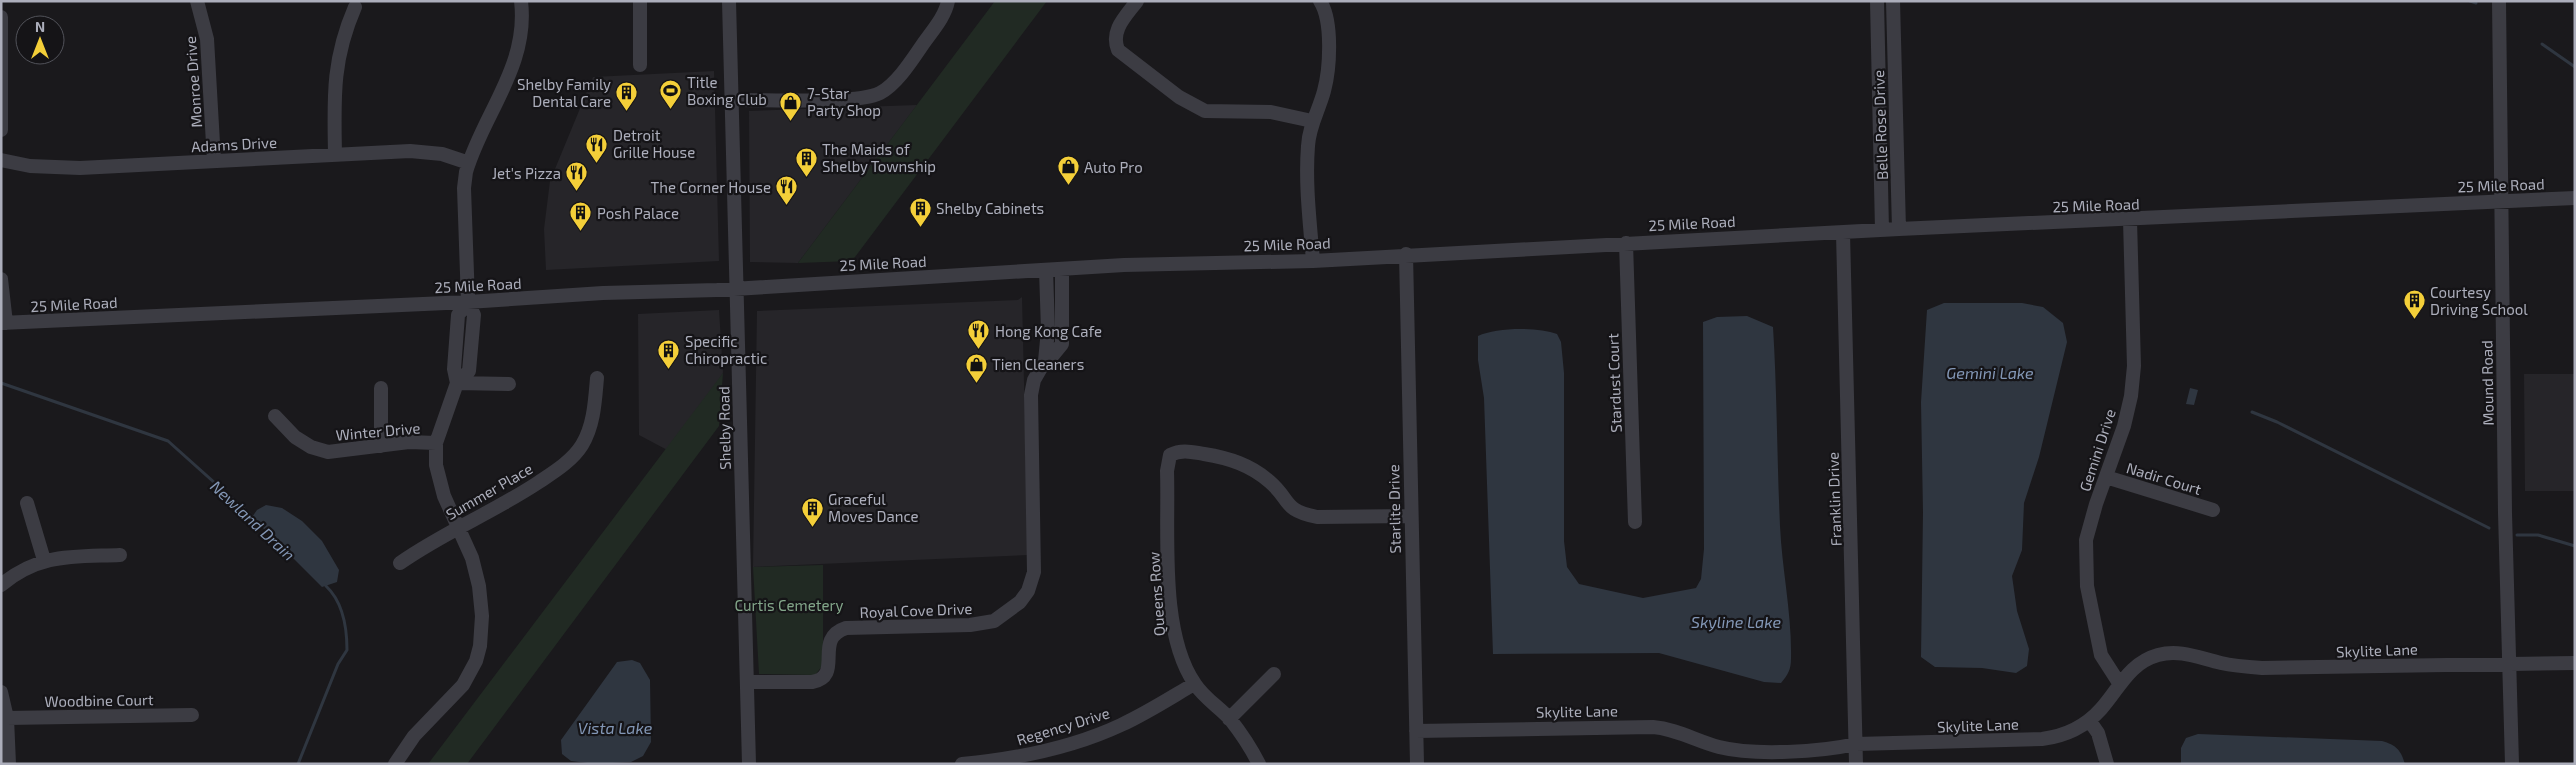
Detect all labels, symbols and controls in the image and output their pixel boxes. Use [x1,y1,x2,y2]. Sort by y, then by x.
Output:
north arrow [15,15,65,65]
text: N [35,18,45,35]
street label: Monroe Drive [181,36,205,128]
street label: Belle Rose Drive [1869,70,1891,180]
place label: Title Boxing Club [687,73,767,108]
place label: Shelby Family Dental Care [517,75,611,110]
sports icon: Title Boxing Club [659,79,683,110]
building icon: Shelby Family Dental Care [615,81,639,112]
place label: 7-Star Party Shop [807,84,881,119]
shop icon: 7-Star Party Shop [779,90,803,121]
place label: Detroit Grille House [613,126,695,161]
restaurant icon: Detroit Grille House [585,132,609,163]
street label: Adams Drive [191,133,277,155]
place label: The Maids of Shelby Township [822,140,936,175]
building icon: The Maids of Shelby Township [794,146,818,177]
shop icon: Auto Pro [1056,155,1080,186]
place label: Auto Pro [1084,158,1143,176]
restaurant icon: Jet's Pizza [565,161,589,192]
place label: Jet's Pizza [492,164,561,182]
street label: 25 Mile Road [2457,174,2545,196]
restaurant icon: The Corner House [775,175,799,206]
place label: The Corner House [651,178,771,196]
street label: 25 Mile Road [2052,194,2140,216]
building icon: Shelby Cabinets [908,196,932,227]
place label: Shelby Cabinets [936,199,1044,217]
building icon: Posh Palace [569,201,593,232]
place label: Posh Palace [597,204,679,222]
street label: 25 Mile Road [1648,212,1736,234]
street label: 25 Mile Road [1243,233,1331,255]
street label: 25 Mile Road [839,252,927,274]
street label: 25 Mile Road [434,274,522,296]
place label: Courtesy Driving School [2430,283,2528,318]
building icon: Courtesy Driving School [2402,289,2426,320]
street label: 25 Mile Road [30,293,118,315]
restaurant icon: Hong Kong Cafe [967,319,991,350]
place label: Hong Kong Cafe [995,322,1102,340]
place label: Specific Chiropractic [685,332,767,367]
street label: Stardust Court [1603,333,1625,433]
building icon: Specific Chiropractic [657,338,681,369]
street label: Mound Road [2477,340,2497,426]
shop icon: Tien Cleaners [964,352,988,383]
place label: Tien Cleaners [992,355,1084,373]
water label: Gemini Lake [1946,363,2034,382]
street label: Shelby Road [714,386,734,470]
street label: Gemini Drive [2075,406,2119,494]
street label: Winter Drive [335,418,421,444]
street label: Franklin Drive [1823,452,1845,546]
street label: Nadir Court [2124,458,2204,498]
street label: Summer Place [442,459,536,523]
street label: Starlite Drive [1384,464,1404,554]
water label: Newland Drain [207,476,299,564]
place label: Graceful Moves Dance [828,490,919,525]
building icon: Graceful Moves Dance [800,496,824,527]
street label: Queens Row [1144,551,1169,637]
park label: Curtis Cemetery [734,596,844,614]
street label: Royal Cove Drive [859,599,973,621]
water label: Skyline Lake [1691,612,1781,632]
street label: Skylite Lane [2336,640,2418,660]
street label: Woodbine Court [44,690,154,710]
street label: Skylite Lane [1536,701,1618,721]
street label: Regency Drive [1014,703,1112,749]
street label: Skylite Lane [1937,715,2019,735]
water label: Vista Lake [578,718,653,737]

